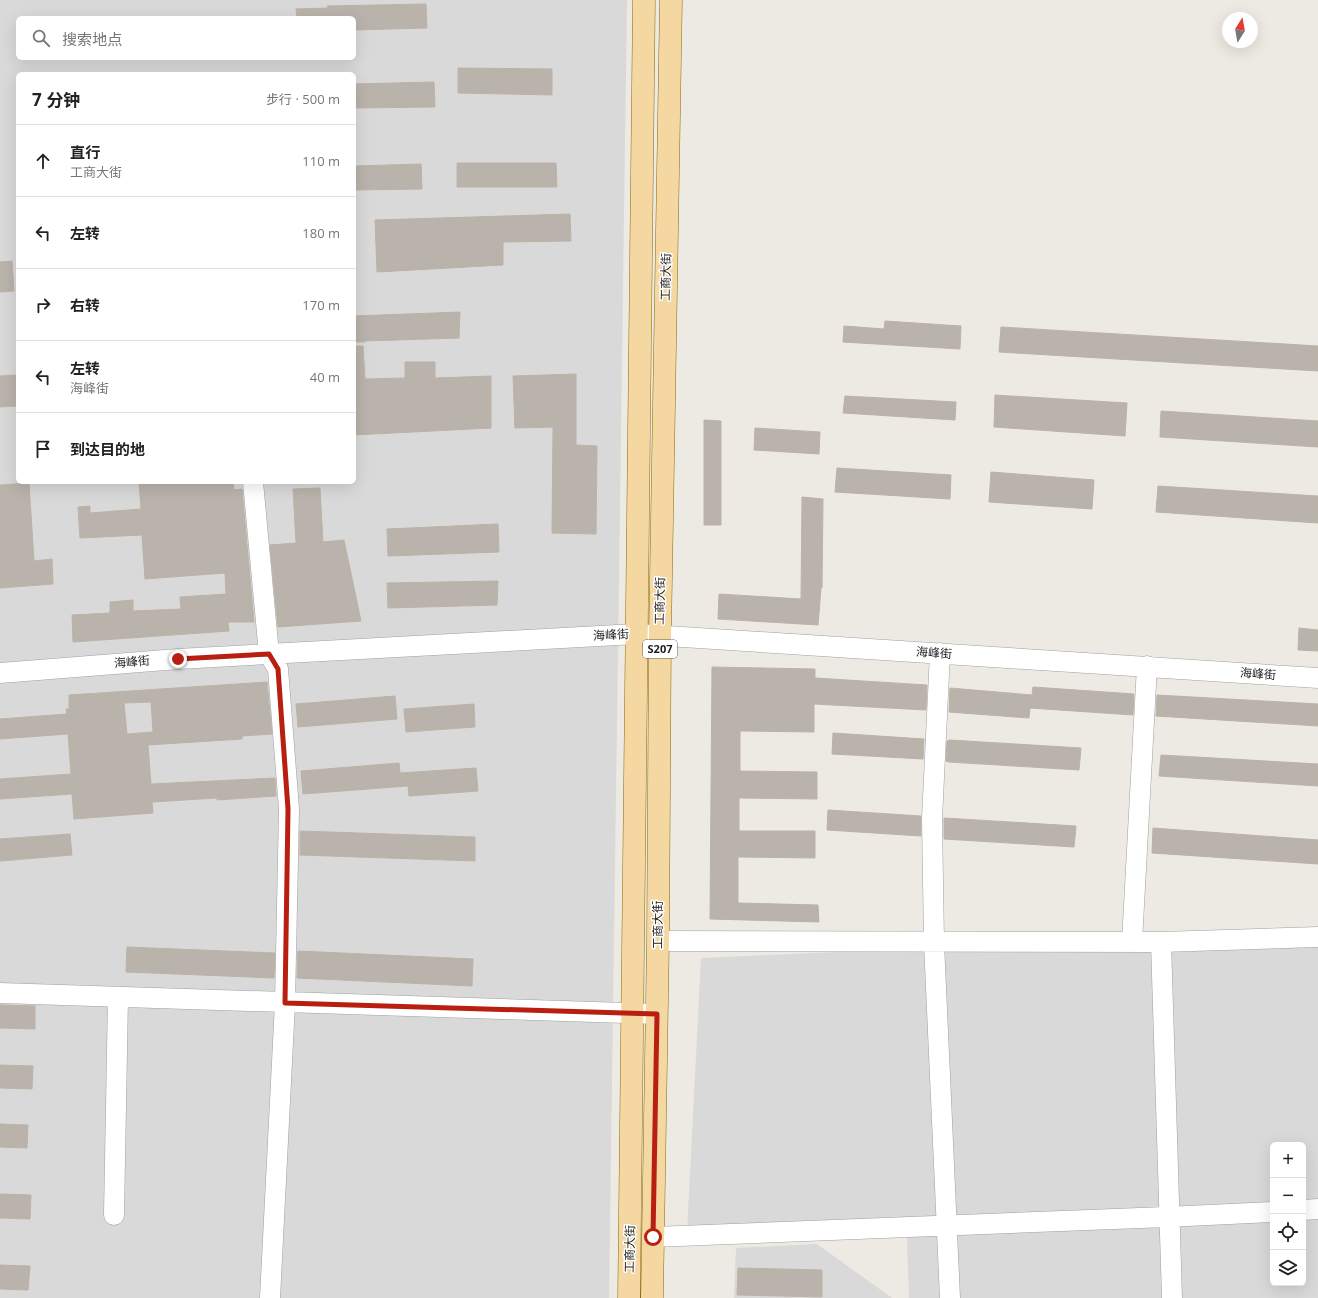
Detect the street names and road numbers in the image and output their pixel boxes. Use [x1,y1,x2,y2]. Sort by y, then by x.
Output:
street label: 工商大街 [657,253,674,301]
street label: 工商大街 [651,577,668,625]
street label: 海峰街 [593,625,629,644]
road number: S207 [643,640,677,658]
street label: 海峰街 [915,643,953,662]
street label: 海峰街 [113,651,151,672]
street label: 海峰街 [1239,664,1277,683]
street label: 工商大街 [649,901,666,949]
street label: 工商大街 [621,1225,638,1273]

